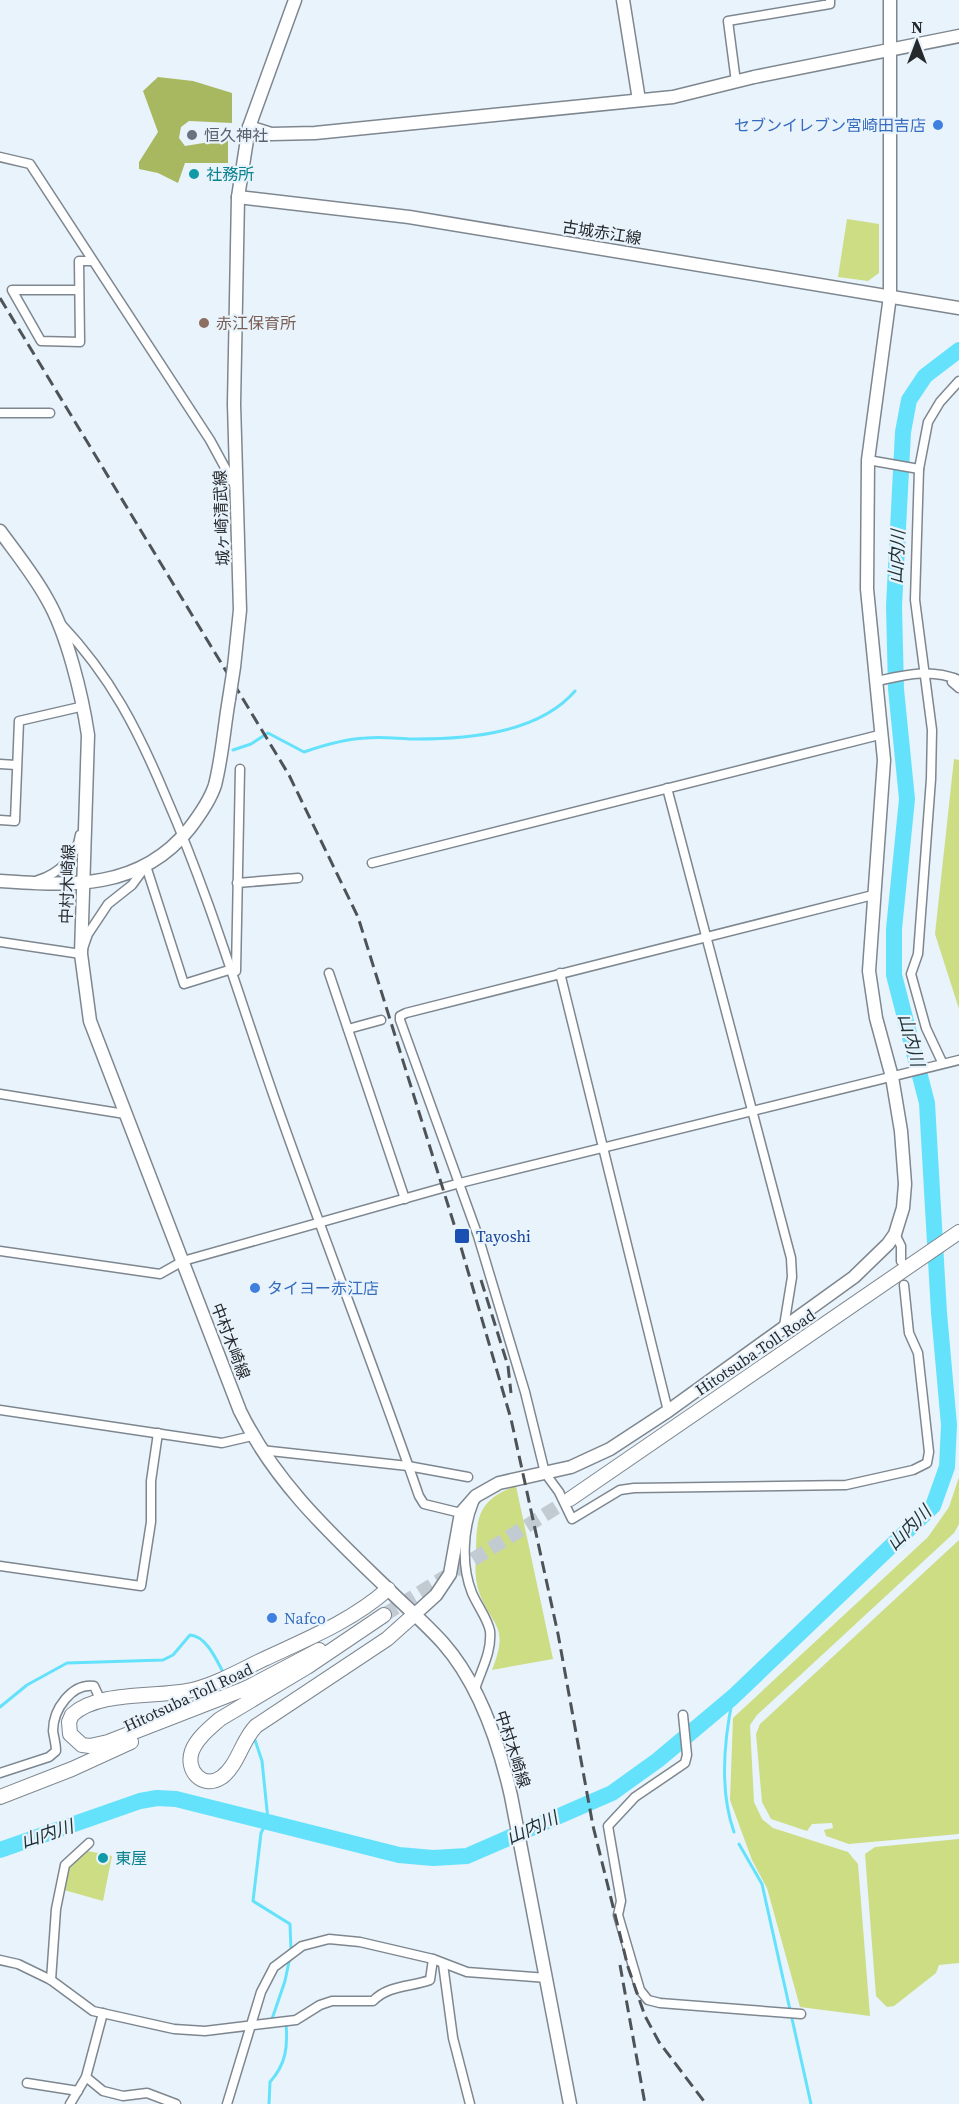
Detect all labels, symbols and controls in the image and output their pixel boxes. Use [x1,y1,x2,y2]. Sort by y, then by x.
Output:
north arrow [887,12,947,72]
text: N [911,16,923,38]
place label: セブンイレブン宮崎田吉店 [734,114,926,136]
marker: セブンイレブン宮崎田吉店 [931,118,945,132]
place label: 恒久神社 [204,124,268,146]
marker: 恒久神社 [185,128,199,142]
place label: 社務所 [206,163,254,185]
marker: 社務所 [187,167,201,181]
street label: 古城赤江線 [561,215,643,249]
place label: 赤江保育所 [216,312,296,334]
marker: 赤江保育所 [197,316,211,330]
street label: 城ヶ崎清武線 [208,470,234,566]
water label: 山内川 [883,527,911,585]
street label: 中村木崎線 [55,844,79,924]
water label: 山内川 [892,1011,931,1071]
place label: Tayoshi [476,1225,531,1247]
marker: Tayoshi [453,1227,471,1245]
place label: タイヨー赤江店 [267,1277,379,1299]
marker: タイヨー赤江店 [248,1281,262,1295]
street label: 中村木崎線 [206,1300,256,1382]
street label: Hitotsuba Toll Road [691,1304,819,1400]
water label: 山内川 [881,1498,938,1556]
place label: Nafco [284,1607,326,1629]
marker: Nafco [265,1611,279,1625]
street label: Hitotsuba Toll Road [120,1657,256,1737]
street label: 中村木崎線 [490,1708,536,1790]
water label: 山内川 [502,1804,563,1850]
water label: 山内川 [17,1813,78,1854]
place label: 東屋 [115,1847,147,1869]
marker: 東屋 [96,1851,110,1865]

